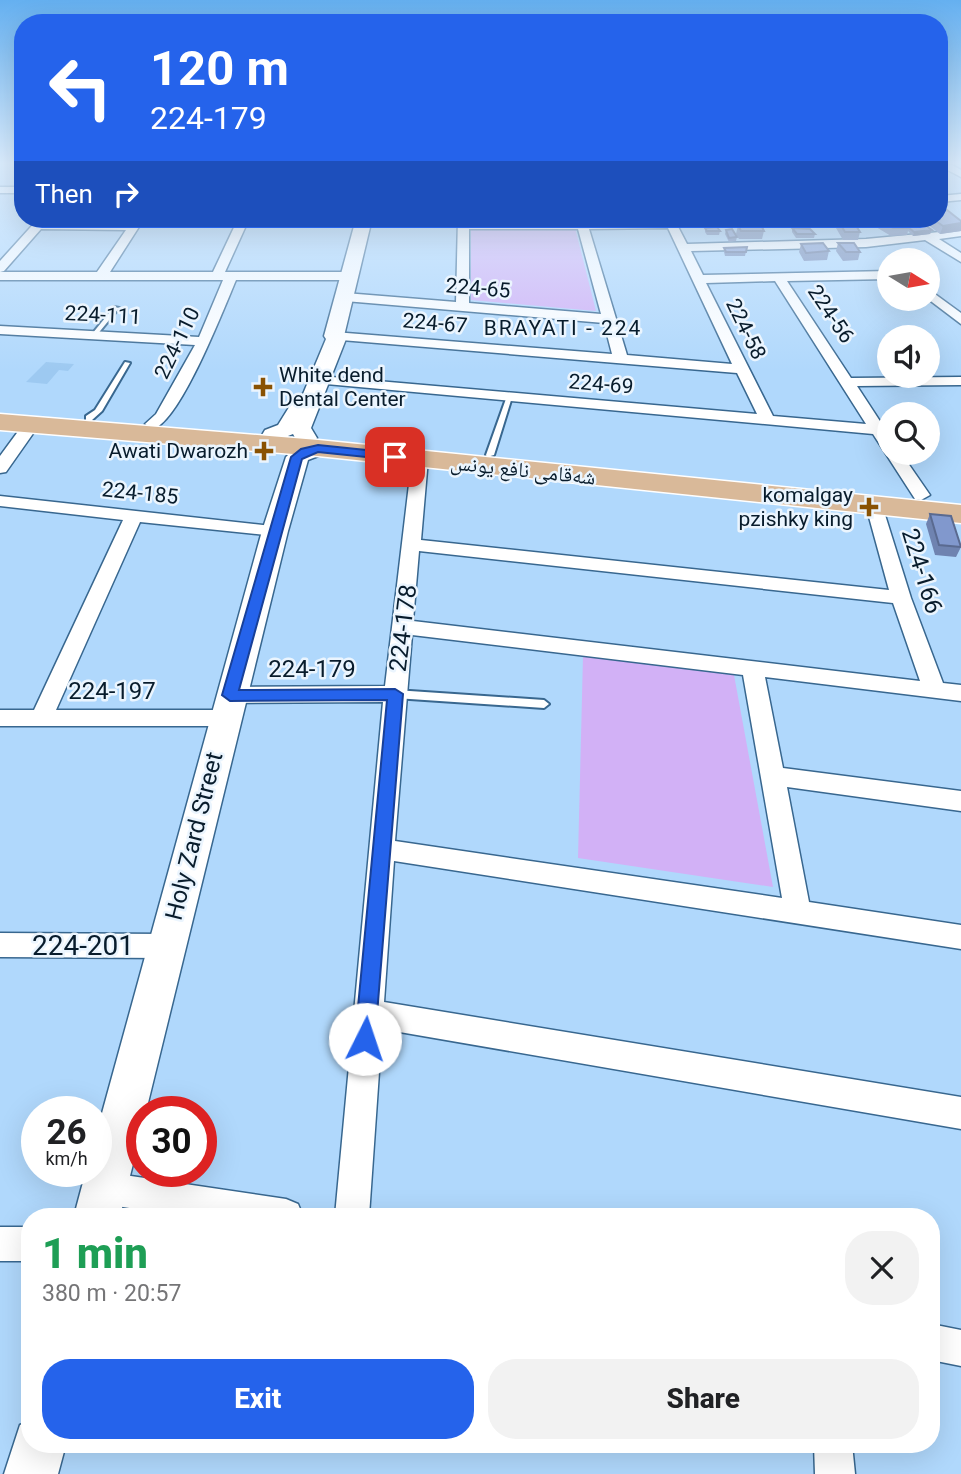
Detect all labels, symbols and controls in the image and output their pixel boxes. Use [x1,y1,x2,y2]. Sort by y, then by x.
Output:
text: 120 m [150,40,289,97]
icon: left [35,42,126,133]
text: 224-179 [150,99,267,137]
icon: right [107,175,145,213]
text: Then [35,179,93,209]
north arrow [877,248,940,312]
map controls [877,248,940,465]
street label: 224-65 [445,273,511,303]
street label: 224-56 [803,280,859,348]
street label: 224-58 [721,295,771,363]
street label: 224-111 [64,301,142,329]
street label: 224-110 [149,303,205,383]
street label: 224-67 [402,308,468,338]
district label: BRAYATI - 224 [484,316,642,340]
button: sound [877,325,940,388]
place label: White dend Dental Center [279,363,406,411]
street label: 224-69 [568,369,634,399]
marker: White dend Dental Center [253,377,273,397]
button: search [877,402,940,465]
pin [365,427,425,487]
icon: arrive [376,438,414,476]
place label: Awati Dwarozh [109,439,248,463]
marker: Awati Dwarozh [254,441,274,461]
street label: شەقامی نافع یونس [449,450,597,491]
street label: 224-185 [101,477,179,509]
place label: komalgay pzishky king [739,483,853,531]
marker: komalgay pzishky king [859,497,879,517]
street label: 224-166 [896,525,948,617]
street label: 224-178 [384,583,422,673]
street label: 224-179 [268,655,356,683]
street label: 224-197 [68,677,156,705]
street label: Holy Zard Street [160,749,228,923]
street label: 224-201 [32,929,134,962]
position arrow [328,1002,402,1076]
speed limit sign: 30 [126,1096,217,1187]
text: 26 [46,1112,87,1153]
text: km/h [45,1148,88,1169]
text: 1 min [42,1229,148,1278]
button: close [845,1231,919,1305]
text: 380 m · 20:57 [42,1280,181,1307]
button: Exit [42,1359,474,1439]
button: Share [488,1359,919,1439]

